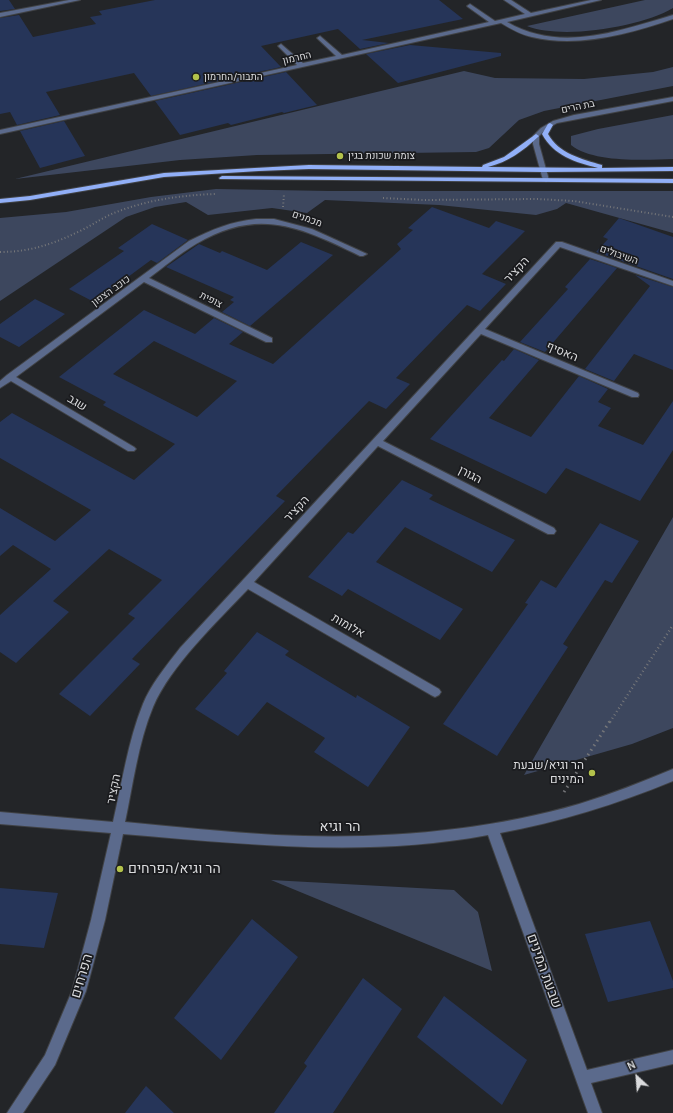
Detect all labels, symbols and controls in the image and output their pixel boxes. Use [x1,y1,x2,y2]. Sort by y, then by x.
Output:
street label: החרמון [282,49,312,67]
place label: התבור/החרמון [204,71,263,83]
marker: התבור/החרמון [191,72,201,82]
street label: בת הרים [560,98,596,116]
place label: צומת שכונת בגין [348,150,415,162]
marker: צומת שכונת בגין [335,151,345,161]
street label: מכמנים [290,208,324,230]
street label: השיבולים [598,243,640,267]
street label: הקציר [501,254,533,286]
street label: כוכב הצפון [89,273,133,309]
street label: צופית [198,289,224,311]
street label: האסיף [544,339,580,365]
street label: שגב [65,392,89,414]
street label: הגורן [456,463,484,487]
street label: הקציר [281,493,313,525]
street label: אלומות [329,611,367,641]
place label: הר וגיא/שבעת המינים [513,759,584,787]
marker: הר וגיא/שבעת המינים [587,768,597,778]
street label: הקציר [104,773,124,805]
street label: הר וגיא [319,819,361,835]
place label: הר וגיא/הפרחים [128,861,221,877]
marker: הר וגיא/הפרחים [115,864,125,874]
street label: שבעת המינים [523,931,565,1011]
street label: הפרחים [67,952,97,1000]
north arrow [617,1057,657,1097]
text: N [625,1058,638,1073]

